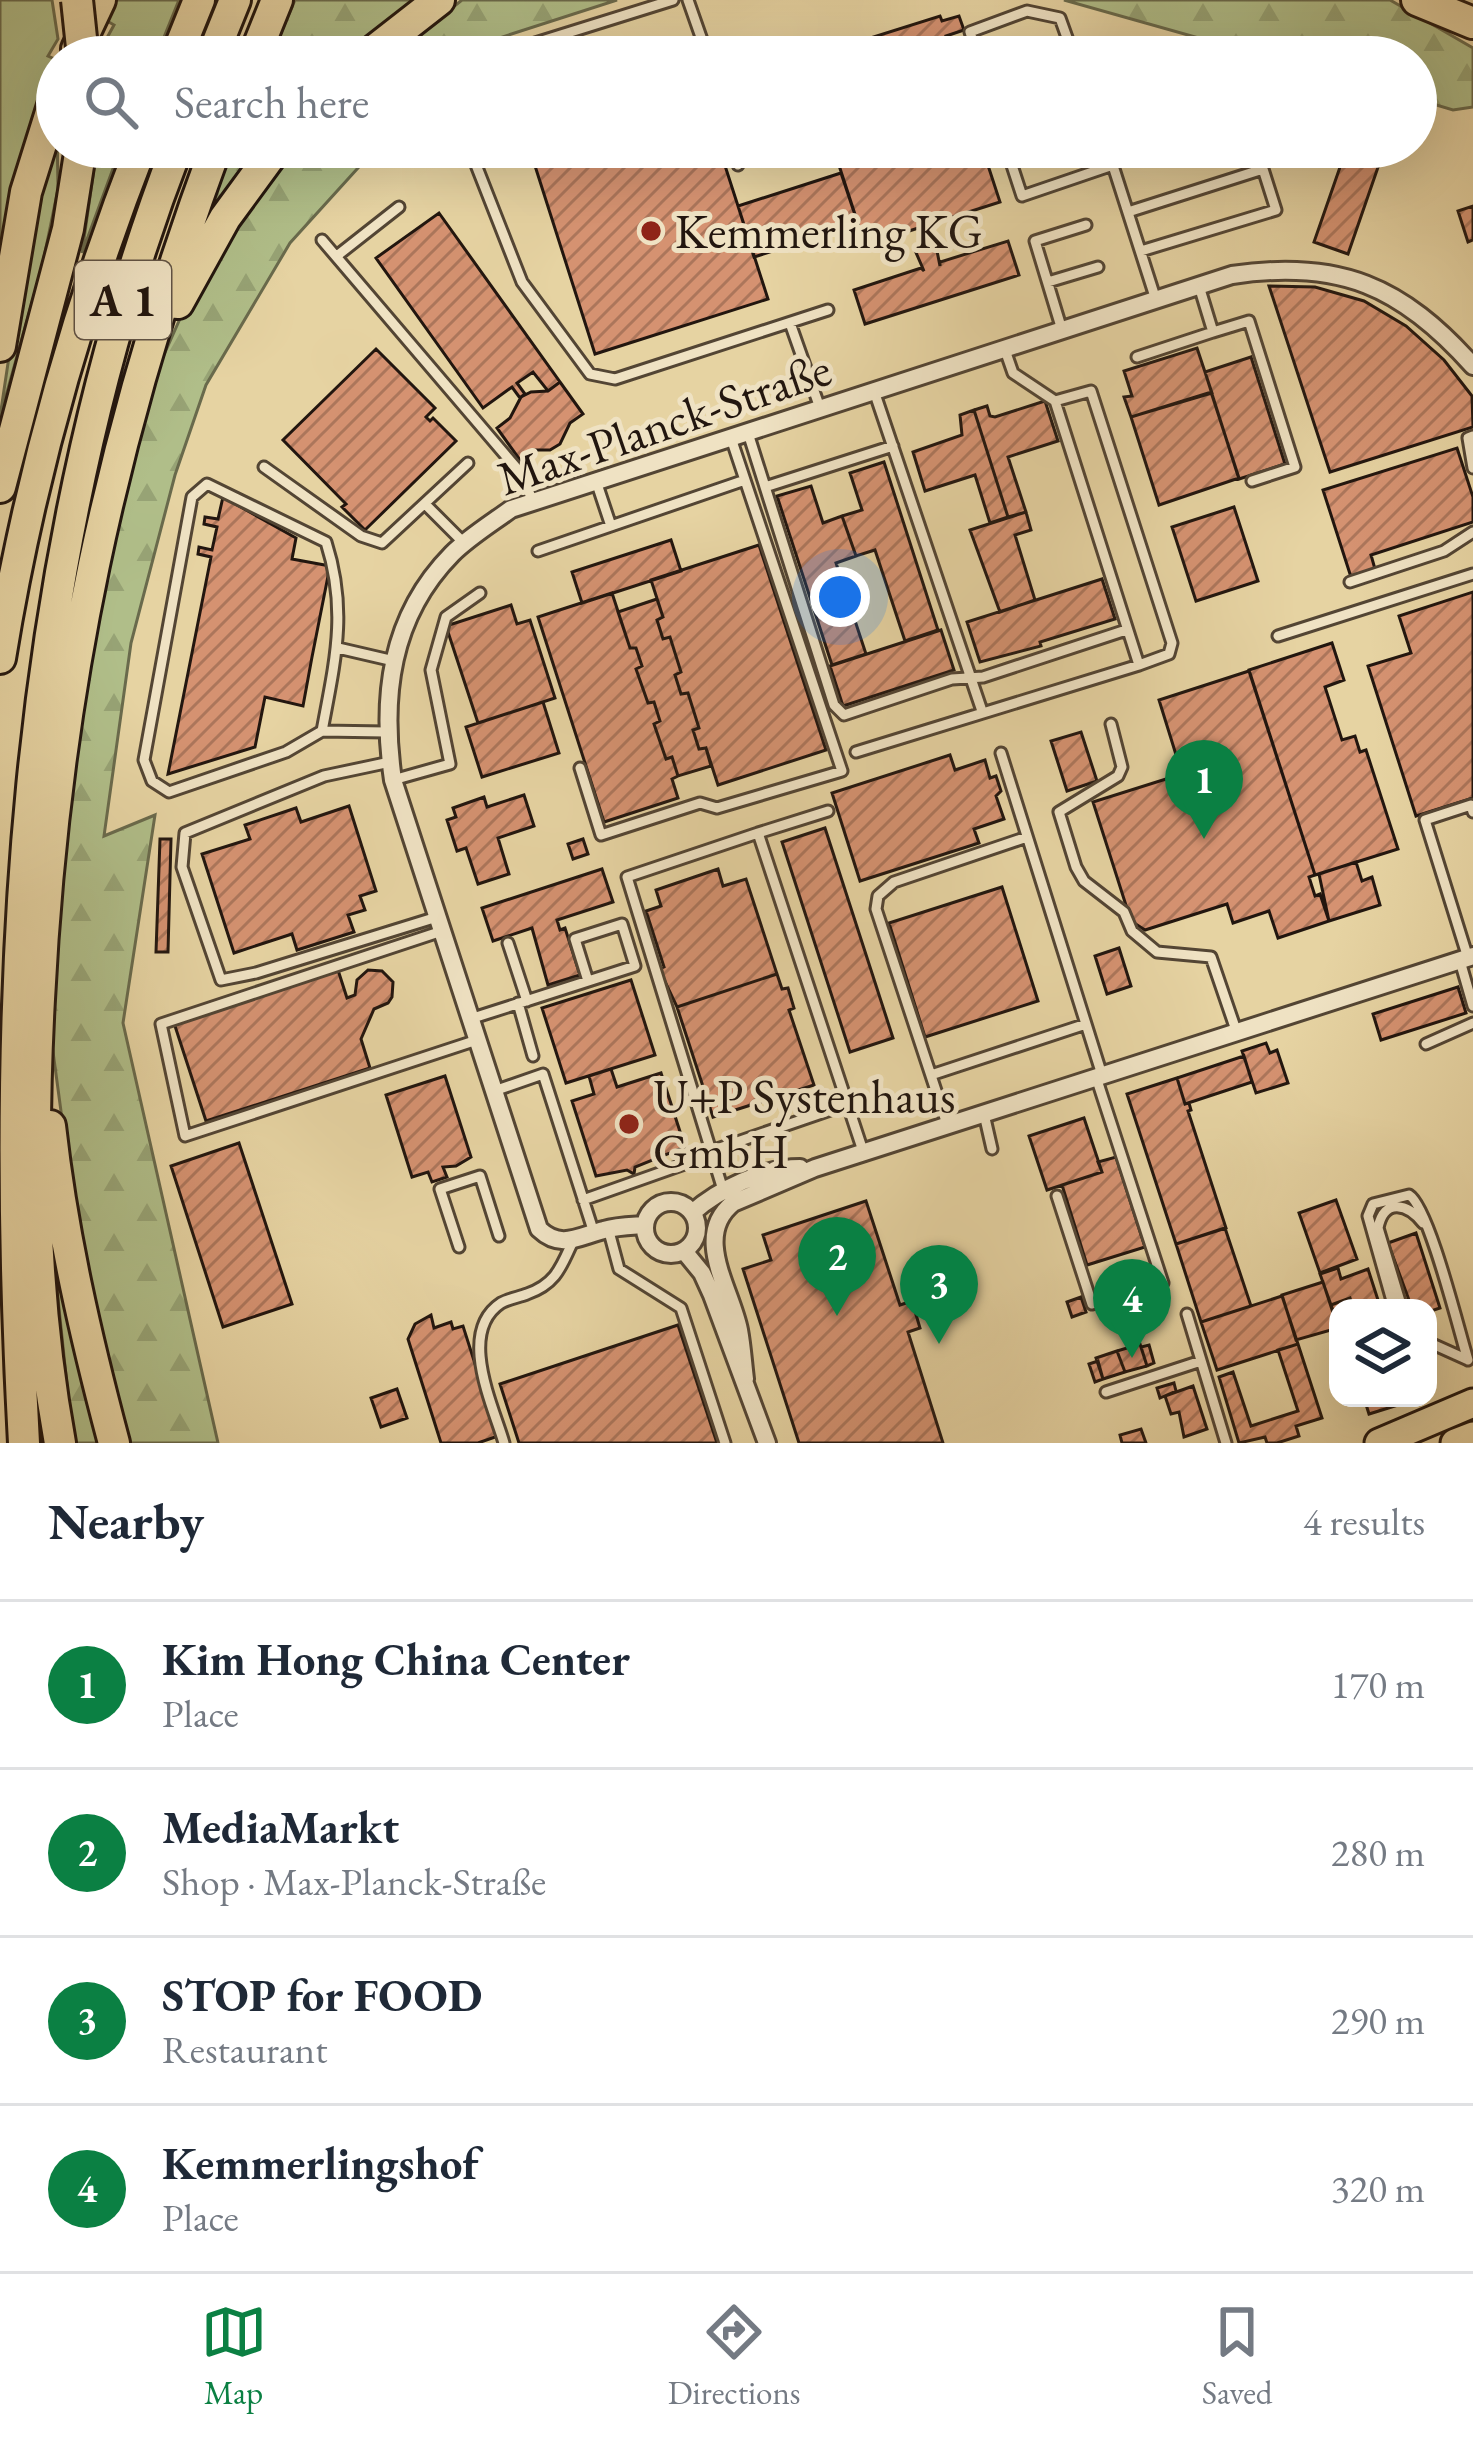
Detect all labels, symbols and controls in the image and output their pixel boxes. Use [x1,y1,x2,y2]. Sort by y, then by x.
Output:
search box [36,36,1437,168]
icon: search [78,69,144,135]
text: Search here [174,73,369,131]
place label: Kemmerling KG [675,200,983,262]
marker: Kemmerling KG [638,218,664,244]
road number: A 1 [75,261,171,339]
street label: Max-Planck-Straße [489,337,839,509]
your location [810,567,870,627]
pin: 1 [1165,740,1243,839]
place label: U+P Systenhaus GmbH [653,1065,956,1182]
marker: U+P Systenhaus GmbH [616,1111,642,1137]
pin: 2 [798,1217,876,1316]
pin: 3 [900,1245,978,1344]
pin: 4 [1093,1259,1171,1358]
map controls [1329,1299,1437,1407]
button: layers [1329,1299,1437,1407]
text: Nearby [48,1488,204,1554]
text: 4 results [1303,1496,1425,1547]
text: Kim Hong China Center [162,1630,630,1688]
text: 1 [77,1659,97,1710]
text: 170 m [1331,1659,1425,1710]
text: Place [162,1688,239,1739]
text: MediaMarkt [162,1798,399,1856]
text: 2 [77,1827,97,1878]
text: 280 m [1331,1827,1425,1878]
text: Shop · Max-Planck-Straße [162,1856,546,1907]
text: STOP for FOOD [162,1966,482,2024]
text: 3 [77,1995,97,2046]
text: 290 m [1331,1995,1425,2046]
text: Restaurant [162,2024,327,2075]
text: Kemmerlingshof [162,2134,478,2192]
text: 4 [77,2163,97,2214]
text: 320 m [1331,2163,1425,2214]
text: Place [162,2192,239,2243]
tab: Map [201,2299,267,2414]
tab: Directions [668,2299,801,2414]
tab: Saved [1202,2299,1272,2414]

